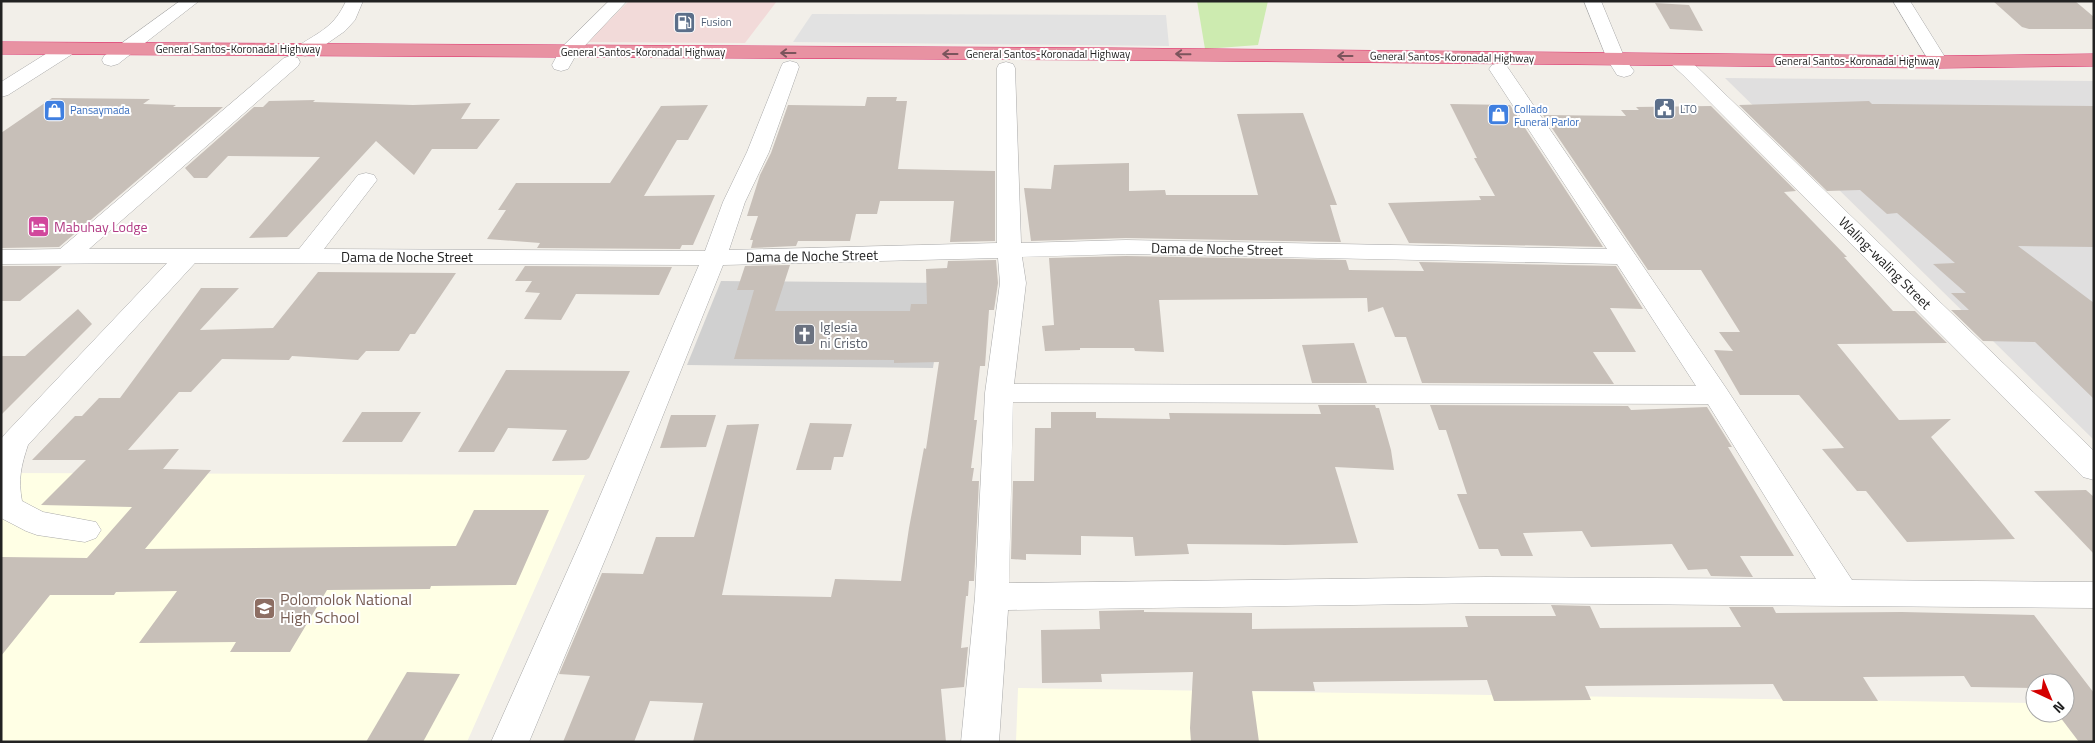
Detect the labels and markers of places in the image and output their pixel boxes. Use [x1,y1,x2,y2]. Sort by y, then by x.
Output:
fuel station icon: Fusion [673,10,697,34]
place label: Fusion [701,14,732,30]
public building icon: LTO [1652,97,1676,121]
shop icon: Pansaymada [42,98,66,122]
place label: Collado Funeral Parlor [1514,101,1579,130]
place label: LTO [1680,101,1697,117]
place label: Pansaymada [70,102,130,118]
shop icon: Collado Funeral Parlor [1486,103,1510,127]
hotel icon: Mabuhay Lodge [26,215,50,239]
place label: Mabuhay Lodge [54,216,148,237]
place label: Iglesia ni Cristo [820,316,868,353]
church icon: Iglesia ni Cristo [792,323,816,347]
place label: Polomolok National High School [280,587,412,629]
school or university icon: Polomolok National High School [252,596,276,620]

